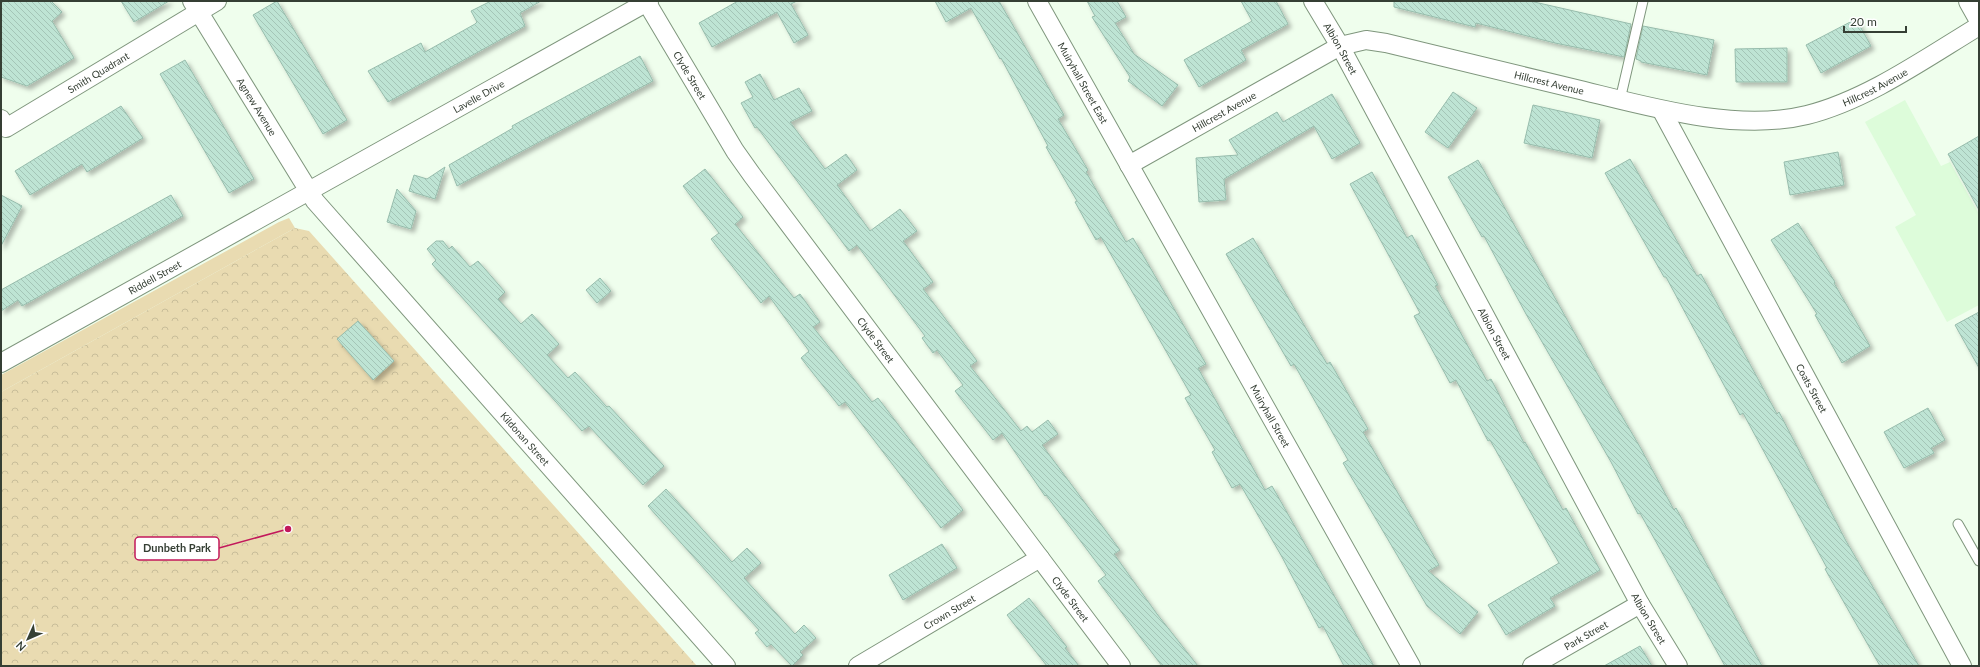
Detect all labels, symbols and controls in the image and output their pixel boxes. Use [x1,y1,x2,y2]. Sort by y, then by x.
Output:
scale bar [1844,8,1906,34]
text: 20 m [1850,14,1877,29]
street label: Albion Street [1321,20,1360,77]
street label: Muiryhall Street East [1055,40,1111,126]
street label: Smith Quadrant [65,49,131,96]
street label: Clyde Street [671,49,709,102]
street label: Hillcrest Avenue [1841,65,1910,109]
street label: Hillcrest Avenue [1513,68,1585,97]
street label: Agnew Avenue [235,75,279,138]
street label: Lavelle Drive [451,77,506,115]
street label: Hillcrest Avenue [1190,89,1258,134]
street label: Riddell Street [126,257,184,297]
street label: Albion Street [1476,305,1514,362]
street label: Clyde Street [855,315,897,365]
street label: Coats Street [1794,361,1830,415]
street label: Muiryhall Street [1248,382,1293,450]
street label: Kildonan Street [498,409,552,468]
callout: Dunbeth Park [135,537,219,560]
text: Dunbeth Park [143,541,211,554]
street label: Clyde Street [1050,574,1092,624]
street label: Albion Street [1629,591,1669,646]
street label: Crown Street [921,592,978,632]
street label: Park Street [1562,618,1610,652]
north arrow [8,619,48,659]
text: N [13,639,28,654]

